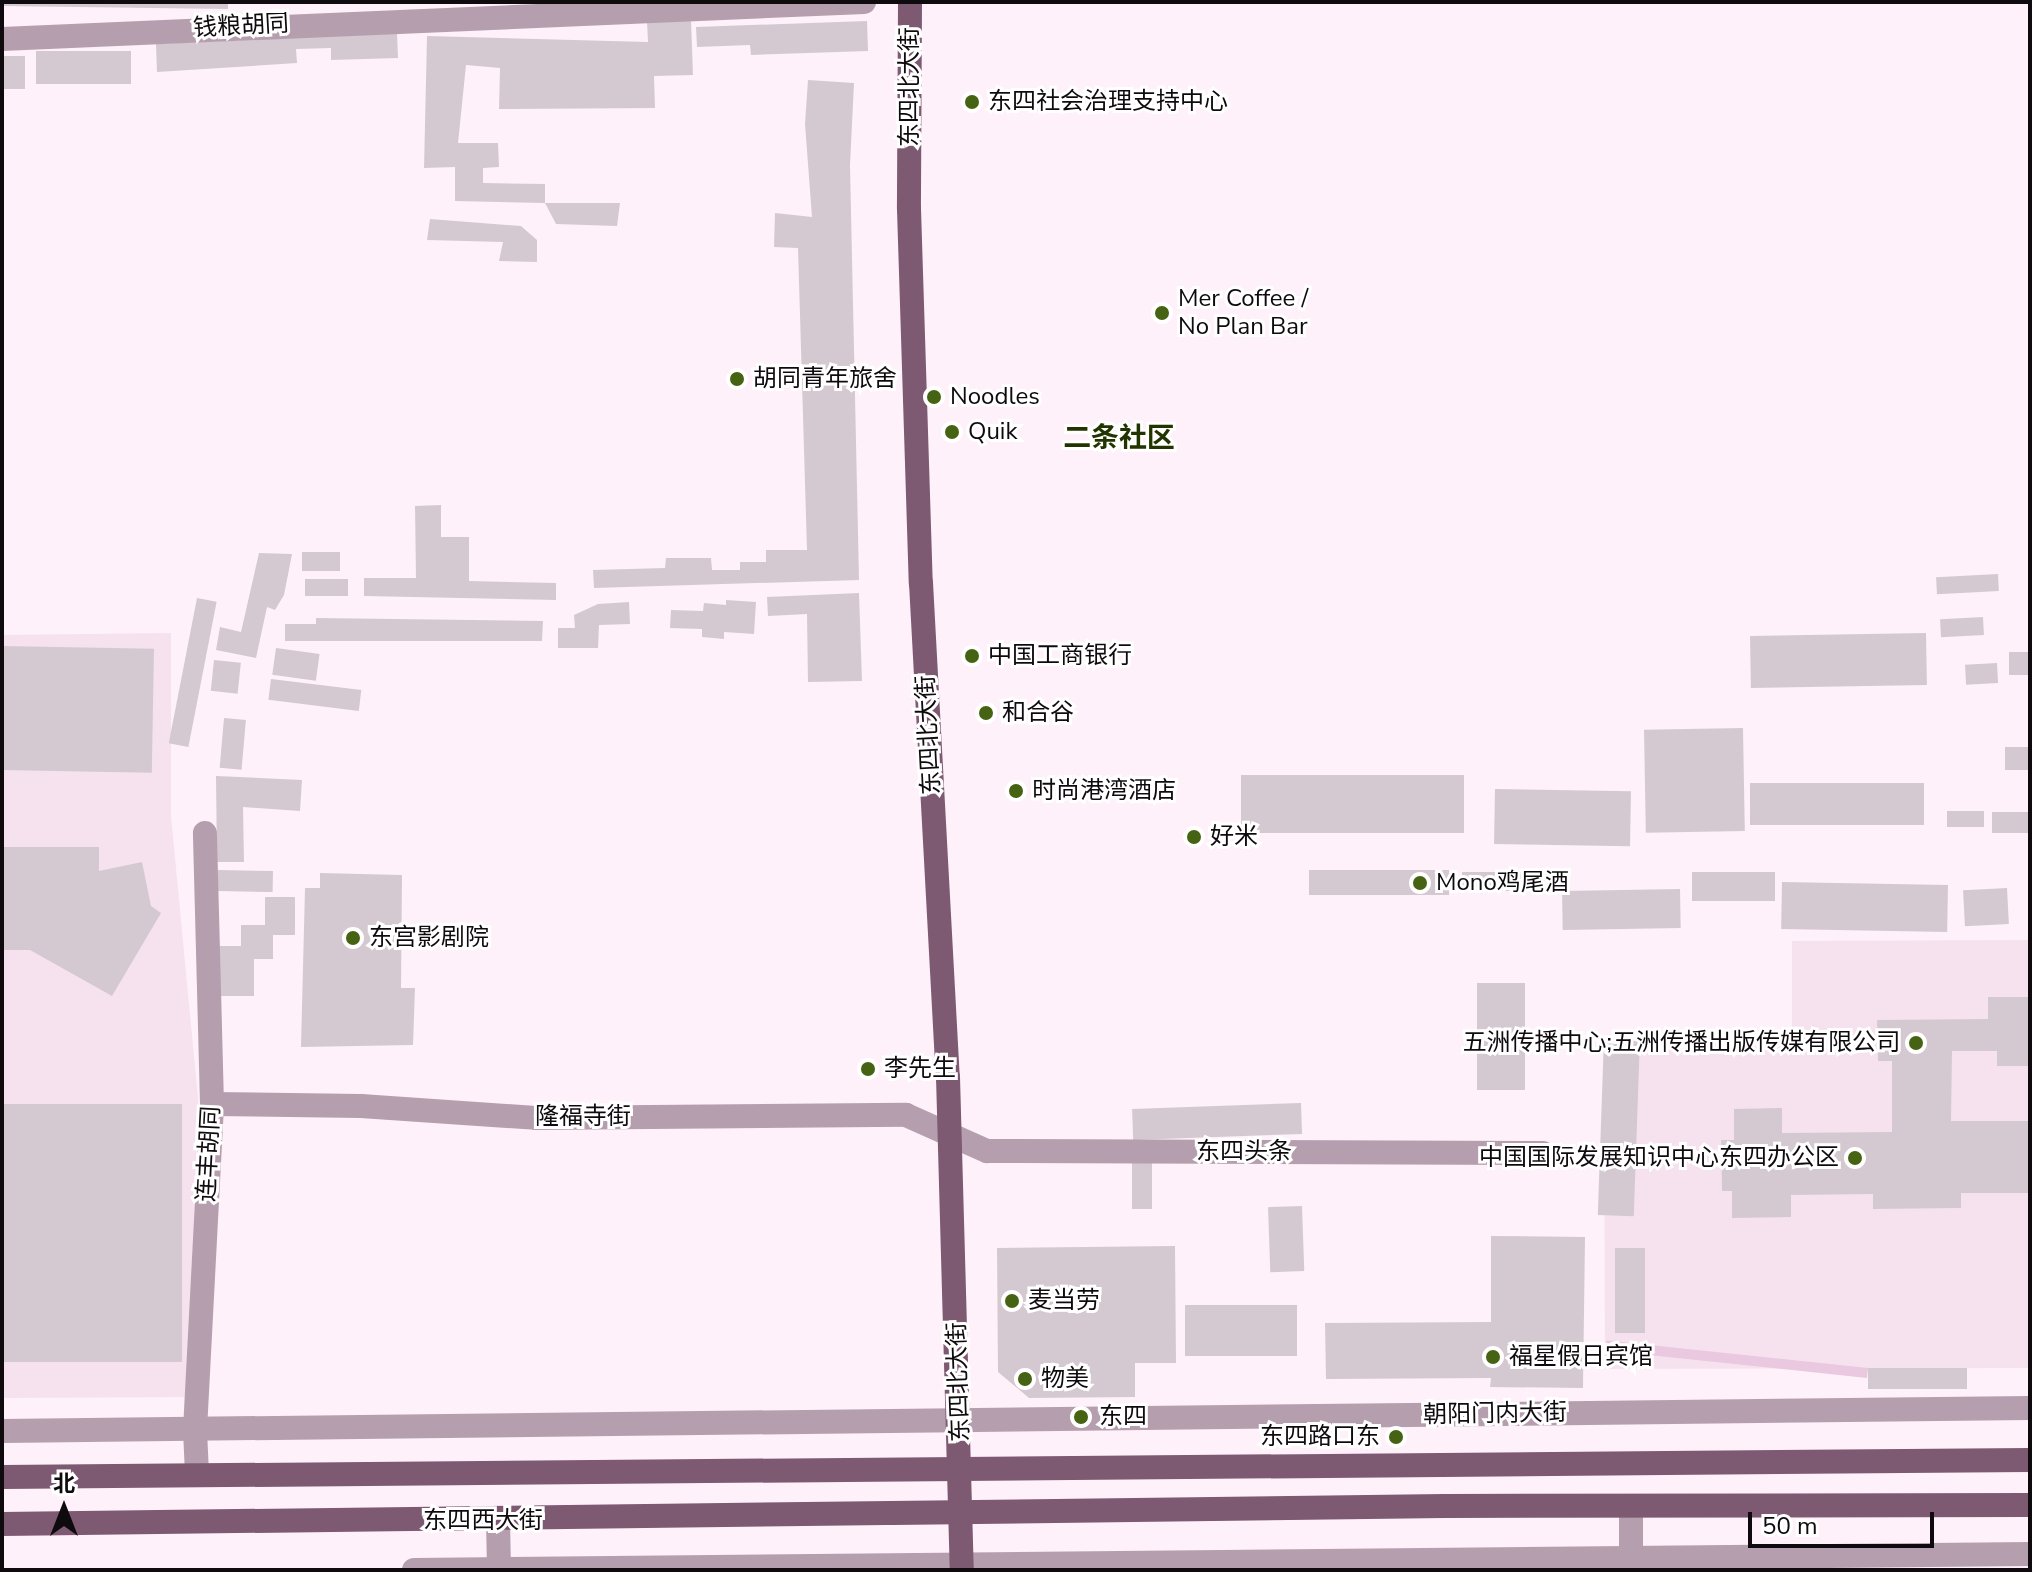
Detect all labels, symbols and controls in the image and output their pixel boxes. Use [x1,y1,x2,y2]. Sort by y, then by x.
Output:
street label: 钱粮胡同 [192,9,290,43]
street label: 东四北大街 [896,27,924,147]
place label: 东四社会治理支持中心 [988,88,1228,116]
marker: 东四社会治理支持中心 [963,93,981,111]
place label: Mer Coffee / No Plan Bar [1178,285,1308,341]
marker: Mer Coffee / No Plan Bar [1153,304,1171,322]
place label: 胡同青年旅舍 [753,365,897,393]
marker: 胡同青年旅舍 [728,370,746,388]
place label: Noodles [950,383,1040,411]
marker: Noodles [925,388,943,406]
place label: Quik [968,418,1017,446]
district label: 二条社区 [1063,421,1175,455]
marker: Quik [943,423,961,441]
place label: 中国工商银行 [988,642,1132,670]
marker: 中国工商银行 [963,647,981,665]
street label: 东四北大街 [911,674,947,796]
place label: 和合谷 [1002,699,1074,727]
marker: 和合谷 [977,704,995,722]
place label: 时尚港湾酒店 [1032,777,1176,805]
marker: 时尚港湾酒店 [1007,782,1025,800]
place label: 好米 [1210,823,1258,851]
marker: 好米 [1185,828,1203,846]
place label: Mono鸡尾酒 [1436,869,1569,897]
marker: Mono鸡尾酒 [1411,874,1429,892]
place label: 东宫影剧院 [369,924,489,952]
marker: 东宫影剧院 [344,929,362,947]
place label: 五洲传播中心;五洲传播出版传媒有限公司 [1463,1029,1900,1057]
marker: 五洲传播中心;五洲传播出版传媒有限公司 [1907,1034,1925,1052]
place label: 李先生 [884,1055,956,1083]
marker: 李先生 [859,1060,877,1078]
street label: 隆福寺街 [535,1103,631,1131]
street label: 连丰胡同 [192,1105,226,1203]
street label: 东四头条 [1196,1138,1292,1166]
place label: 中国国际发展知识中心东四办公区 [1479,1144,1839,1172]
marker: 中国国际发展知识中心东四办公区 [1846,1149,1864,1167]
place label: 麦当劳 [1028,1287,1100,1315]
marker: 麦当劳 [1003,1292,1021,1310]
street label: 东四北大街 [943,1322,975,1442]
place label: 福星假日宾馆 [1509,1343,1653,1371]
marker: 福星假日宾馆 [1484,1348,1502,1366]
place label: 物美 [1041,1365,1089,1393]
marker: 物美 [1016,1370,1034,1388]
street label: 朝阳门内大街 [1423,1398,1567,1430]
place label: 东四 [1099,1403,1147,1431]
marker: 东四 [1070,1406,1092,1428]
place label: 东四路口东 [1260,1423,1380,1451]
marker: 东四路口东 [1387,1428,1405,1446]
north arrow [24,1468,104,1548]
text: 北 [53,1469,75,1499]
scale bar [1752,1496,1938,1546]
street label: 东四西大街 [423,1507,543,1535]
text: 50 m [1762,1510,1818,1542]

